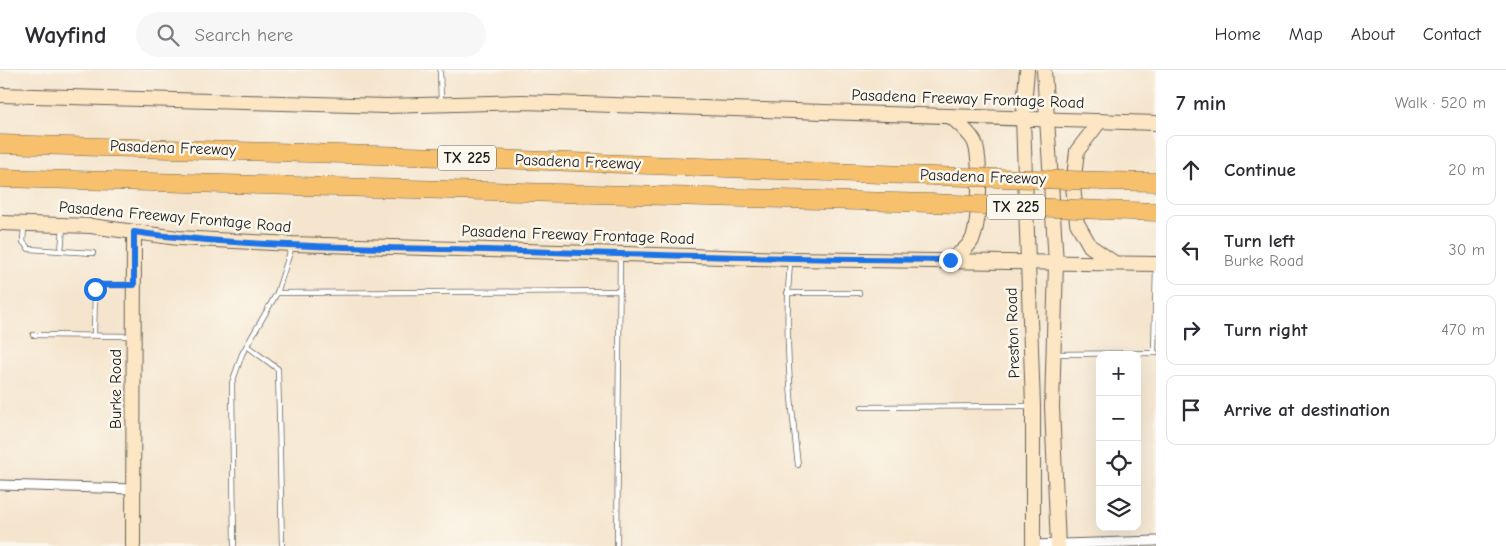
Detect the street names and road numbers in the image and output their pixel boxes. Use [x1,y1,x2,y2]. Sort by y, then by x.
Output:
street label: Pasadena Freeway Frontage Road [851,86,1085,112]
street label: Pasadena Freeway [110,137,237,159]
road number: TX 225 [438,146,496,170]
street label: Pasadena Freeway [515,151,642,173]
street label: Pasadena Freeway [920,166,1047,188]
road number: TX 225 [987,194,1045,220]
street label: Pasadena Freeway Frontage Road [58,198,292,236]
street label: Pasadena Freeway Frontage Road [461,222,695,248]
street label: Preston Road [1002,287,1024,379]
street label: Burke Road [107,349,125,429]

